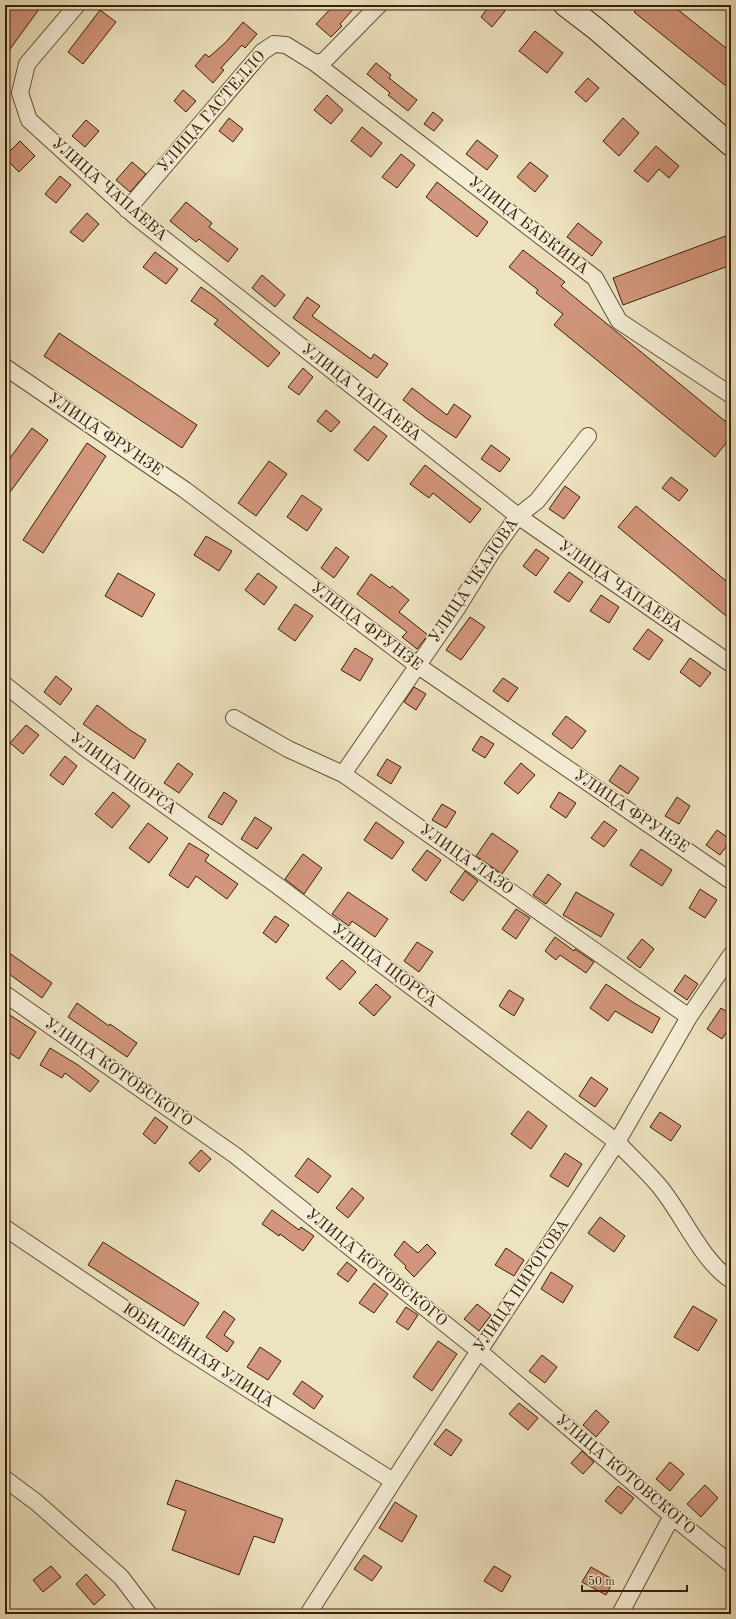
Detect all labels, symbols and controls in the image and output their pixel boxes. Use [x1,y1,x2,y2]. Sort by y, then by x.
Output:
street label: УЛИЦА ГАСТЕЛЛО [155,48,269,176]
street label: УЛИЦА ЧАПАЕВА [48,136,170,244]
street label: УЛИЦА БАБКИНА [465,174,591,278]
street label: УЛИЦА ЧАПАЕВА [298,341,424,445]
street label: УЛИЦА ФРУНЗЕ [45,391,165,479]
street label: УЛИЦА ЧКАЛОВА [426,516,522,646]
street label: УЛИЦА ЧАПАЕВА [555,538,685,636]
street label: УЛИЦА ФРУНЗЕ [307,580,425,674]
street label: УЛИЦА ЩОРСА [67,730,179,818]
street label: УЛИЦА ФРУНЗЕ [571,768,691,856]
street label: УЛИЦА ЛАЗО [416,822,516,898]
street label: УЛИЦА ЩОРСА [328,921,440,1011]
street label: УЛИЦА КОТОВСКОГО [41,1016,195,1130]
street label: УЛИЦА КОТОВСКОГО [302,1206,450,1330]
street label: УЛИЦА ПИРОГОВА [472,1217,572,1355]
street label: ЮБИЛЕЙНАЯ УЛИЦА [119,1298,279,1411]
street label: УЛИЦА КОТОВСКОГО [552,1412,698,1538]
scale bar [582,1567,687,1593]
text: 50 m [588,1575,615,1588]

